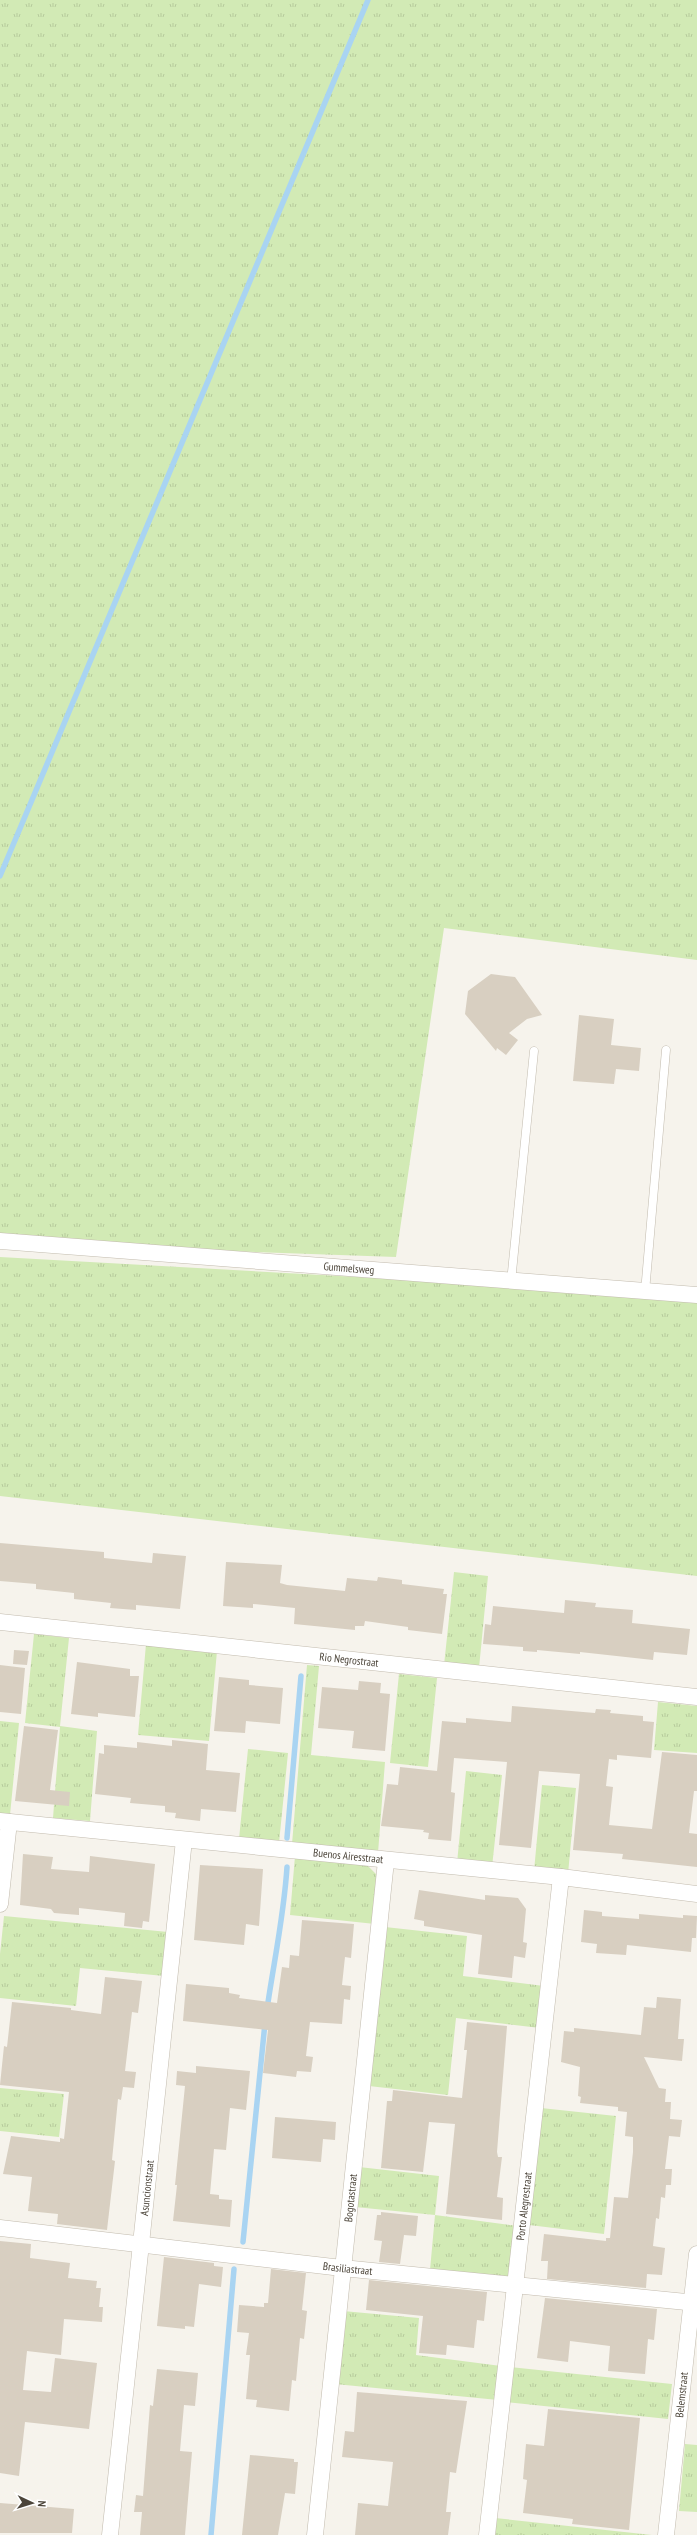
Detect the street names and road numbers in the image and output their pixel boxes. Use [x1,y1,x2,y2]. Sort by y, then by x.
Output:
street label: Gummelsweg [323,1259,375,1277]
street label: Rio Negrostraat [319,1649,379,1670]
street label: Buenos Airesstraat [313,1845,384,1866]
street label: Asuncionstraat [137,2159,157,2217]
street label: Porto Alegrestraat [513,2171,535,2241]
street label: Bogotastraat [341,2173,360,2223]
street label: Brasiliastraat [322,2259,373,2278]
street label: Belemstraat [672,2371,691,2418]

